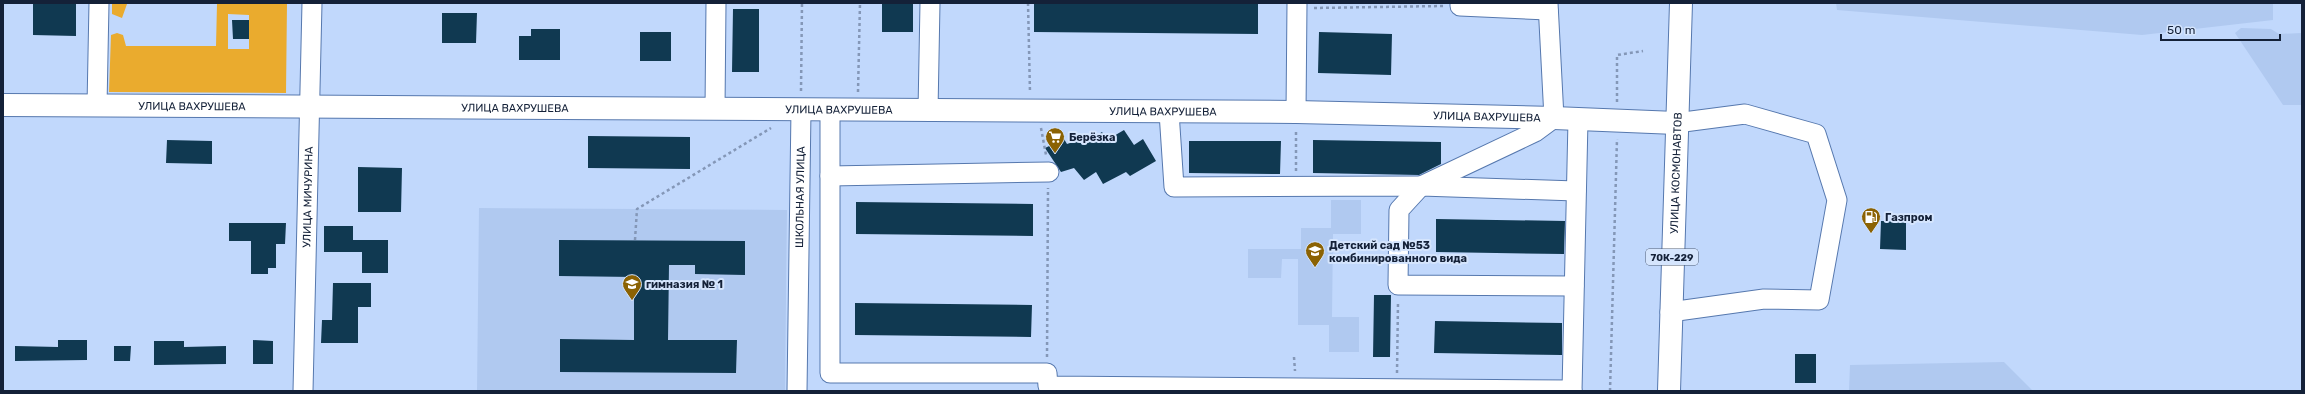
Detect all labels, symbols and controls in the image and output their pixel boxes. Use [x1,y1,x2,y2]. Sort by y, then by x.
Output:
scale bar [2161,16,2280,42]
text: 50 m [2167,23,2195,37]
street label: УЛИЦА ВАХРУШЕВА [138,100,246,113]
street label: УЛИЦА ВАХРУШЕВА [461,101,569,115]
street label: УЛИЦА ВАХРУШЕВА [785,103,893,117]
street label: УЛИЦА ВАХРУШЕВА [1109,105,1217,119]
street label: УЛИЦА ВАХРУШЕВА [1433,109,1541,125]
street label: УЛИЦА КОСМОНАВТОВ [1668,112,1685,234]
supermarket icon: Берёзка [1044,126,1066,154]
place label: Берёзка [1069,131,1116,144]
street label: ШКОЛЬНАЯ УЛИЦА [793,145,807,248]
street label: УЛИЦА МИЧУРИНА [300,146,316,248]
fuel station icon: Газпром [1860,206,1882,234]
place label: Газпром [1885,211,1932,224]
place label: Детский сад №53 комбинированного вида [1329,239,1467,265]
school or university icon: Детский сад №53 комбинированного вида [1304,240,1326,268]
road number: 70К-229 [1646,249,1698,265]
school or university icon: гимназия № 1 [621,273,643,301]
place label: гимназия № 1 [646,278,723,291]

